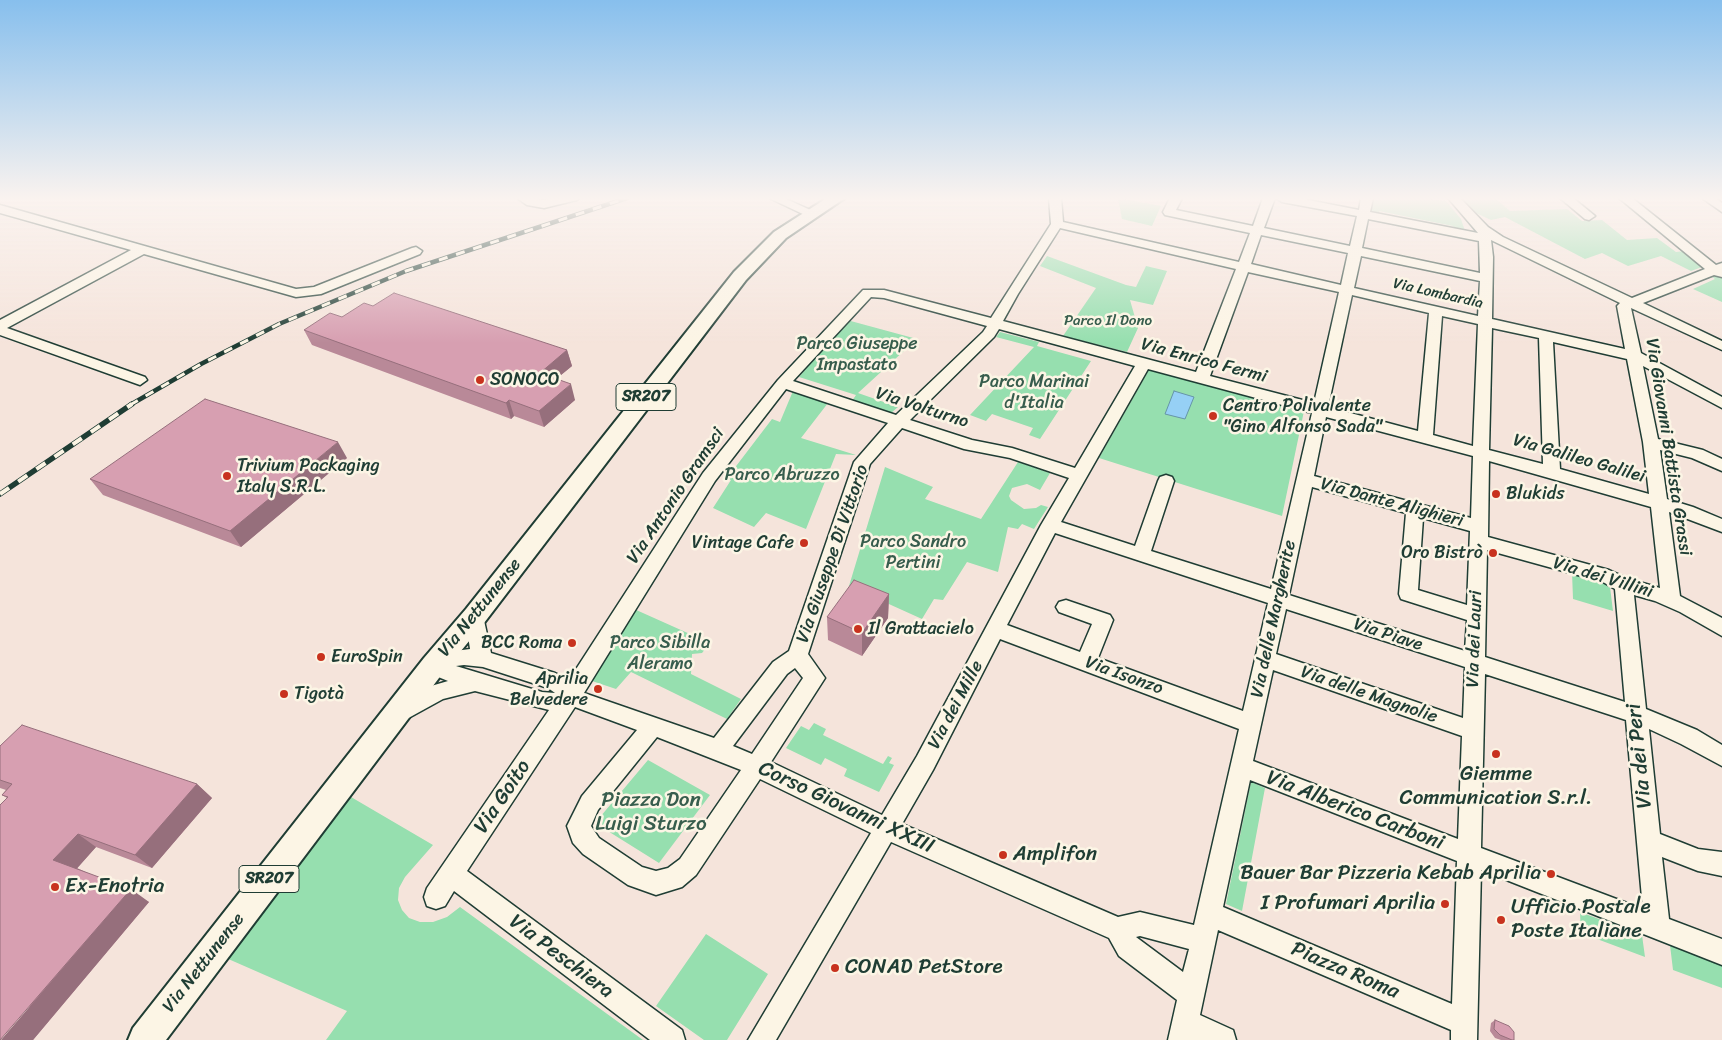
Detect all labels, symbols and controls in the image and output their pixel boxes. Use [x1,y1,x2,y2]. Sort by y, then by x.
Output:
street label: Via Lombardia [1391,275,1485,313]
park label: Parco Il Dono [1064,312,1152,330]
park label: Parco Giuseppe Impastato [796,333,918,376]
street label: Via Enrico Fermi [1139,334,1269,388]
street label: Via Giovanni Battista Grassi [1640,337,1696,557]
place label: SONOCO [490,369,560,391]
park label: Parco Marinai d'Italia [979,371,1089,414]
marker: SONOCO [474,374,486,386]
street label: Via Volturno [873,383,971,433]
road number: SR207 [616,384,676,411]
place label: Centro Polivalente "Gino Alfonso Sada" [1223,395,1382,438]
marker: Centro Polivalente "Gino Alfonso Sada" [1207,410,1219,422]
street label: Via Antonio Gramsci [623,424,729,568]
street label: Via Galileo Galilei [1510,430,1648,488]
place label: Trivium Packaging Italy S.R.L. [237,455,380,498]
street label: Via Giuseppe Di Vittorio [792,462,874,646]
park label: Parco Abruzzo [724,464,840,486]
marker: Trivium Packaging Italy S.R.L. [221,470,233,482]
street label: Via Dante Alighieri [1318,474,1466,532]
place label: Blukids [1506,483,1564,505]
marker: Blukids [1490,488,1502,500]
park label: Parco Sandro Pertini [860,531,966,574]
place label: Vintage Cafe [692,532,794,554]
marker: Vintage Cafe [798,537,810,549]
street label: Via delle Margherite [1247,538,1301,700]
place label: Oro Bistrò [1401,542,1483,564]
marker: Oro Bistrò [1487,547,1499,559]
street label: Via dei Villini [1550,553,1656,603]
street label: Via Nettunense [434,554,526,662]
street label: Via dei Lauri [1463,590,1487,688]
street label: Via Piave [1351,614,1425,656]
place label: Il Grattacielo [868,618,974,640]
marker: Il Grattacielo [852,623,864,635]
place label: BCC Roma [481,632,562,654]
park label: Parco Sibilla Aleramo [610,632,710,674]
marker: BCC Roma [566,637,578,649]
place label: EuroSpin [331,646,403,668]
marker: EuroSpin [315,651,327,663]
street label: Via Isonzo [1082,652,1166,700]
street label: Via dei Mille [924,657,988,753]
street label: Via delle Magnolie [1298,661,1440,729]
place label: Aprilia Belvedere [510,668,588,711]
place label: Tigotà [294,683,344,705]
marker: Aprilia Belvedere [592,683,604,695]
marker: Tigotà [278,688,290,700]
street label: Via dei Peri [1622,702,1658,810]
marker: Giemme Communication S.r.l. [1490,748,1502,760]
street label: Via Goito [469,755,537,839]
street label: Corso Giovanni XXIII [754,756,938,860]
place label: Giemme Communication S.r.l. [1400,762,1592,812]
street label: Via Alberico Carboni [1263,766,1447,856]
park label: Piazza Don Luigi Sturzo [595,788,707,838]
place label: Amplifon [1013,842,1097,868]
marker: Amplifon [997,849,1009,861]
place label: Bauer Bar Pizzeria Kebab Aprilia [1240,861,1541,887]
road number: SR207 [239,866,299,892]
marker: Bauer Bar Pizzeria Kebab Aprilia [1545,868,1557,880]
place label: Ex-Enotria [65,874,164,900]
marker: Ex-Enotria [49,881,61,893]
place label: I Profumari Aprilia [1261,891,1435,917]
place label: Ufficio Postale Poste Italiane [1511,895,1651,945]
marker: I Profumari Aprilia [1439,898,1451,910]
street label: Via Nettunense [158,909,250,1017]
street label: Via Peschiera [504,910,618,1004]
marker: Ufficio Postale Poste Italiane [1495,914,1507,926]
street label: Piazza Roma [1287,937,1403,1005]
place label: CONAD PetStore [845,955,1003,981]
marker: CONAD PetStore [829,962,841,974]

